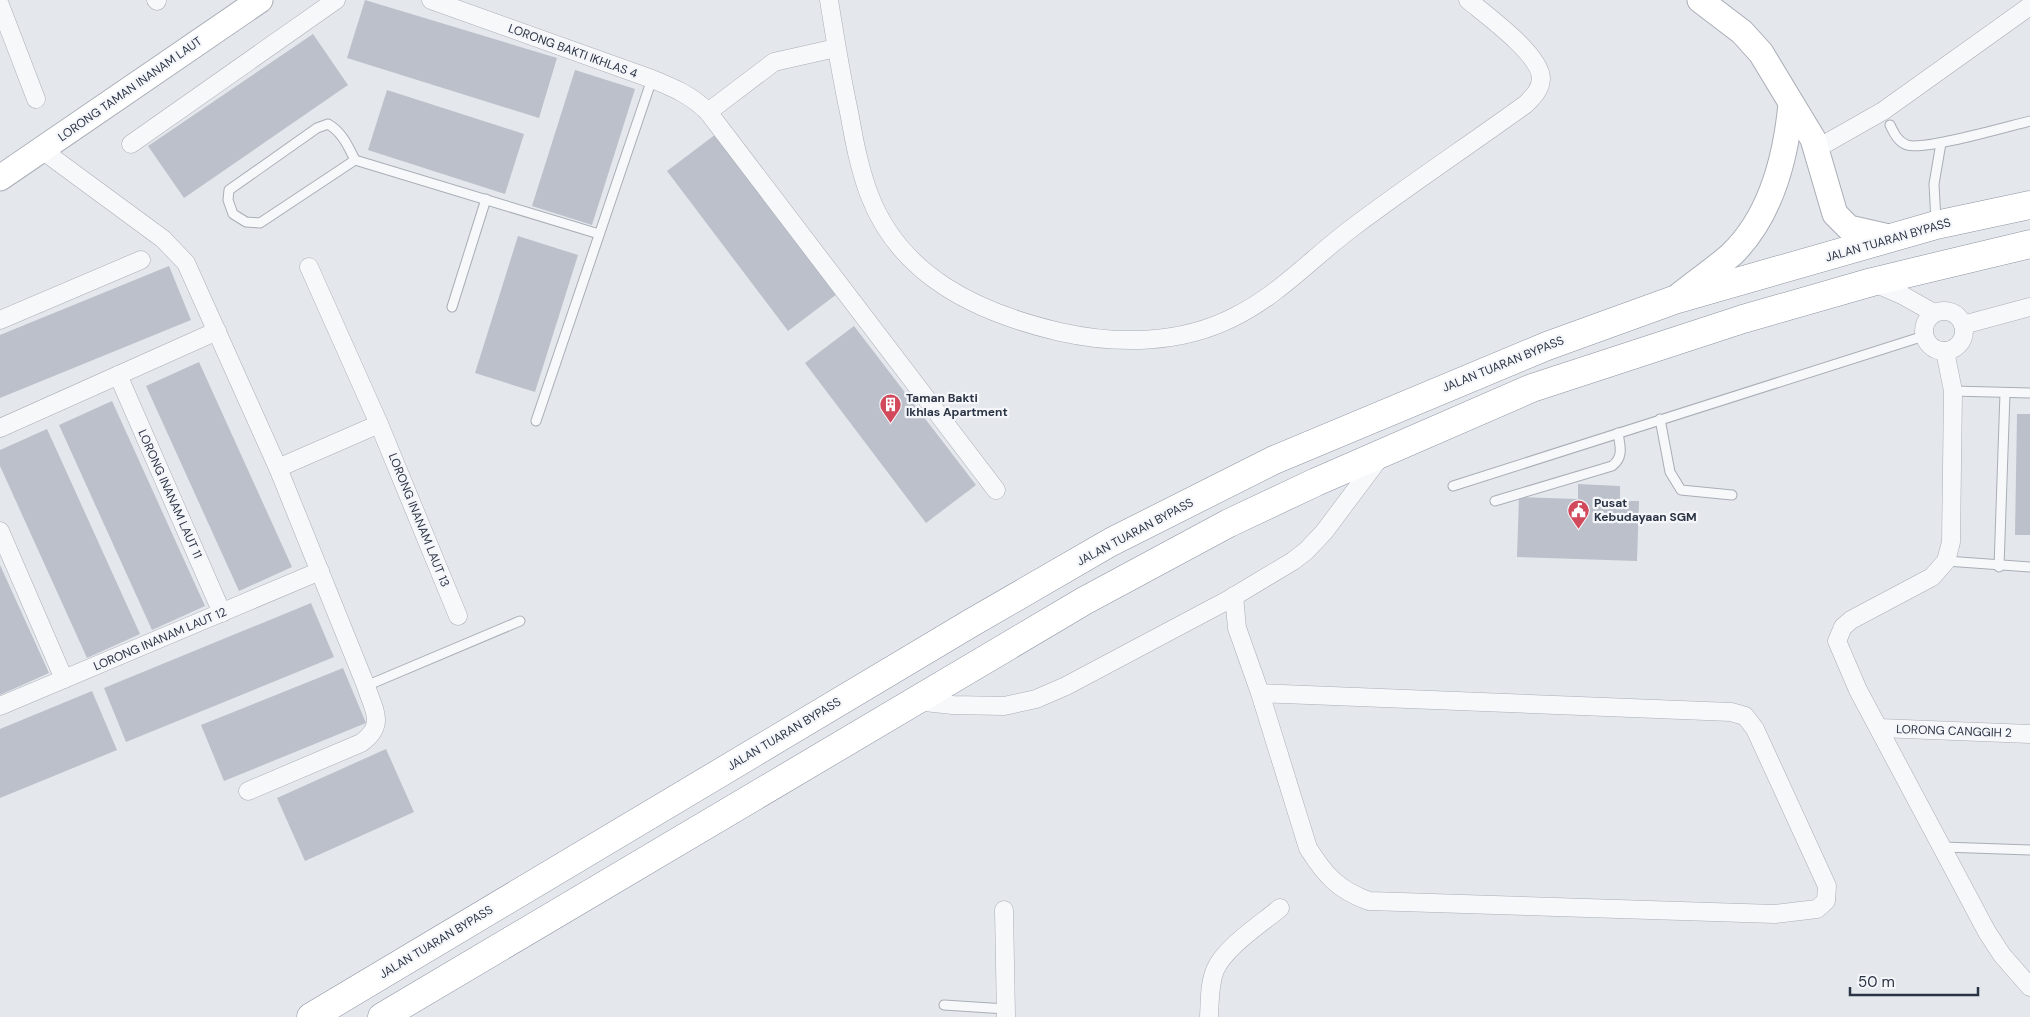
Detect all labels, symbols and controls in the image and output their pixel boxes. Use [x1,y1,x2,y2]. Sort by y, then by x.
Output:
street label: LORONG BAKTI IKHLAS 4 [506,20,640,82]
street label: LORONG TAMAN INANAM LAUT [55,33,205,145]
street label: JALAN TUARAN BYPASS [1823,214,1953,266]
street label: JALAN TUARAN BYPASS [1440,332,1566,396]
place label: Taman Bakti Ikhlas Apartment [906,390,1008,420]
building icon: Taman Bakti Ikhlas Apartment [878,393,902,424]
street label: LORONG INANAM LAUT 11 [134,427,206,561]
street label: LORONG INANAM LAUT 13 [385,451,453,589]
street label: JALAN TUARAN BYPASS [1074,494,1196,570]
place label: Pusat Kebudayaan SGM [1594,495,1697,525]
public building icon: Pusat Kebudayaan SGM [1566,498,1590,529]
street label: LORONG INANAM LAUT 12 [91,604,229,674]
street label: JALAN TUARAN BYPASS [724,694,844,774]
street label: LORONG CANGGIH 2 [1896,721,2012,741]
street label: JALAN TUARAN BYPASS [376,902,496,982]
scale bar [1850,964,1978,996]
text: 50 m [1858,972,1895,992]

